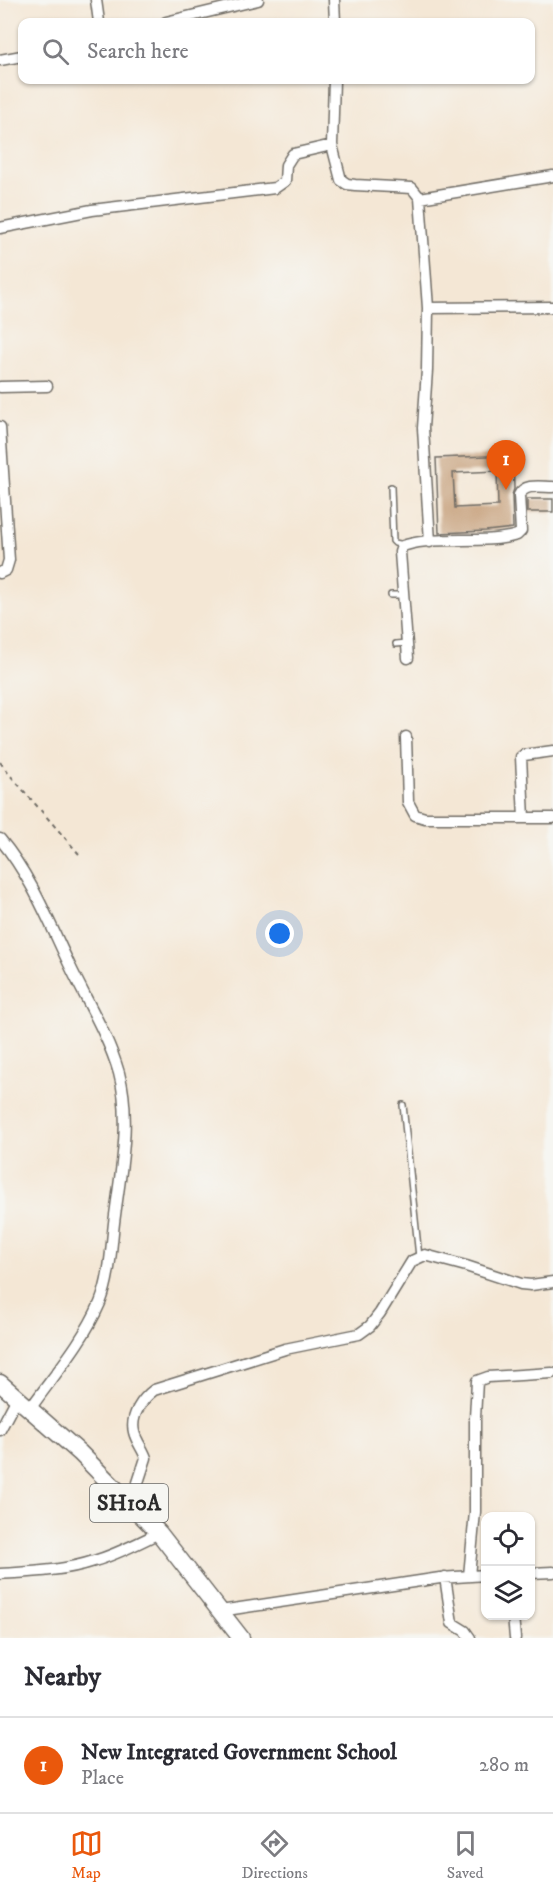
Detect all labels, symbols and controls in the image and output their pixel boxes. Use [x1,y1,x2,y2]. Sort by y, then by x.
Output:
search box [18,18,535,84]
icon: search [39,35,72,68]
text: Search here [87,38,189,65]
pin: 1 [486,440,526,490]
your location [265,919,294,948]
road number: SH10A [90,1484,168,1522]
map controls [481,1512,535,1620]
button: locate [481,1512,535,1566]
button: layers [481,1566,535,1620]
text: Nearby [24,1661,101,1694]
text: New Integrated Government School [81,1739,397,1766]
text: 1 [40,1753,47,1778]
text: 280 m [479,1753,529,1778]
text: Place [81,1766,124,1791]
tab: Map [70,1827,103,1883]
tab: Directions [242,1827,308,1883]
tab: Saved [447,1827,484,1883]

